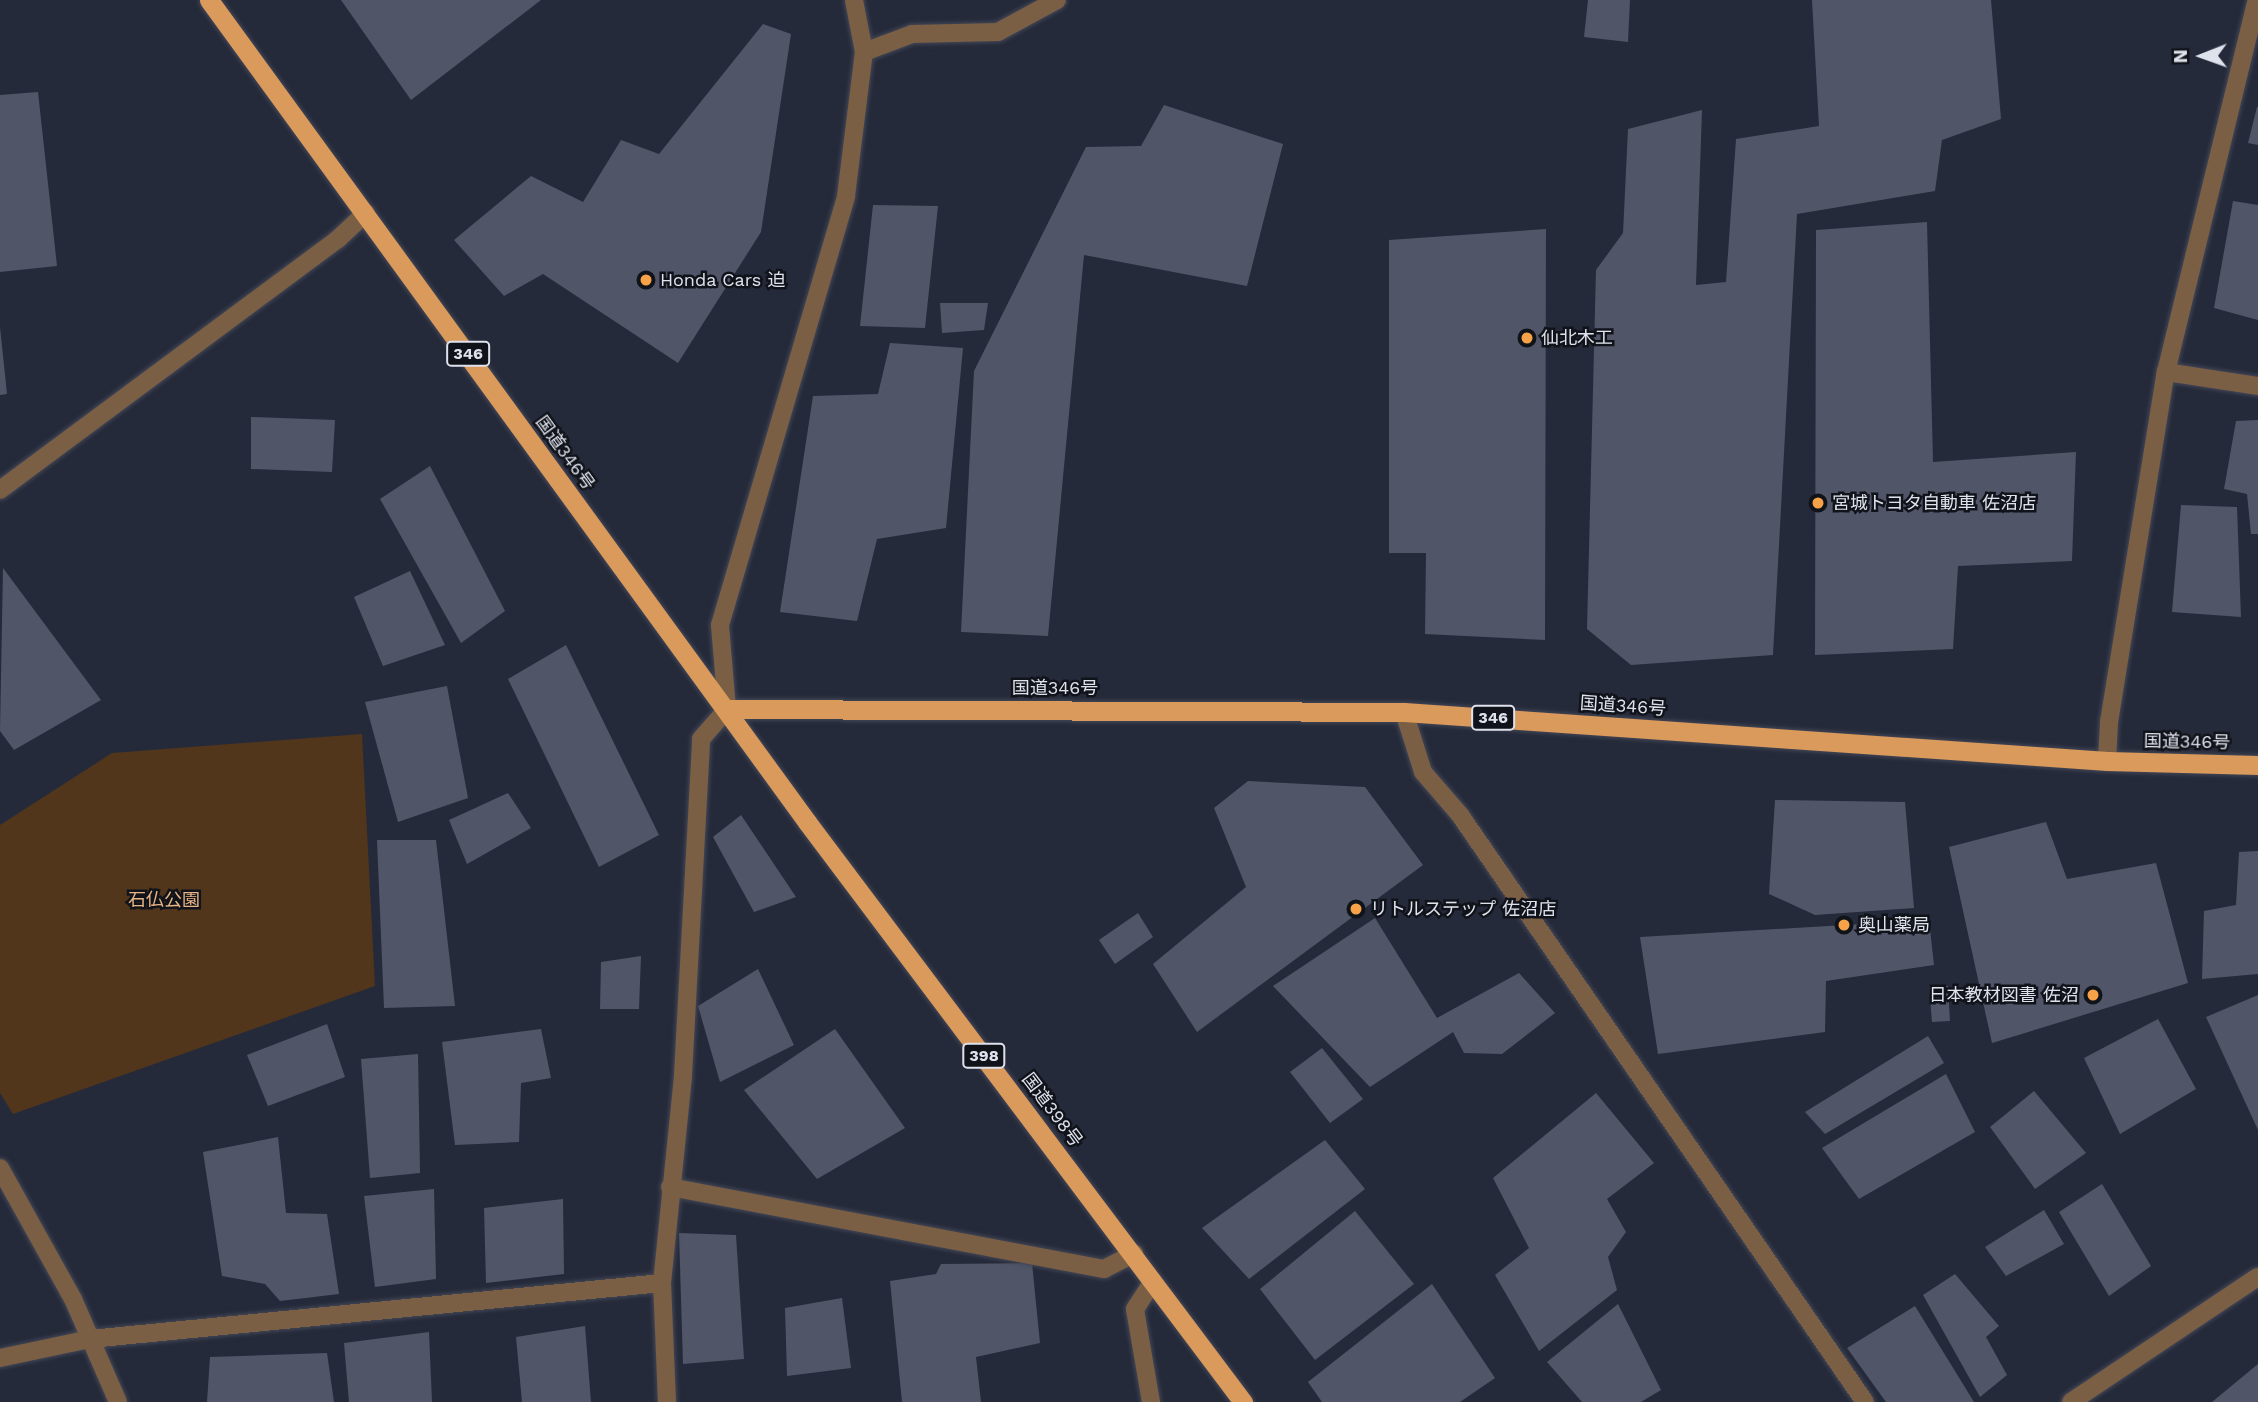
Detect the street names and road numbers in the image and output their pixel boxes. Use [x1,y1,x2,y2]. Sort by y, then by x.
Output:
road number: 346 [445,342,491,366]
street label: 国道346号 [531,412,599,494]
street label: 国道346号 [1012,677,1098,699]
street label: 国道346号 [1579,692,1667,720]
road number: 346 [1470,706,1516,730]
street label: 国道346号 [2144,730,2230,754]
road number: 398 [961,1044,1007,1068]
street label: 国道398号 [1017,1069,1087,1151]

